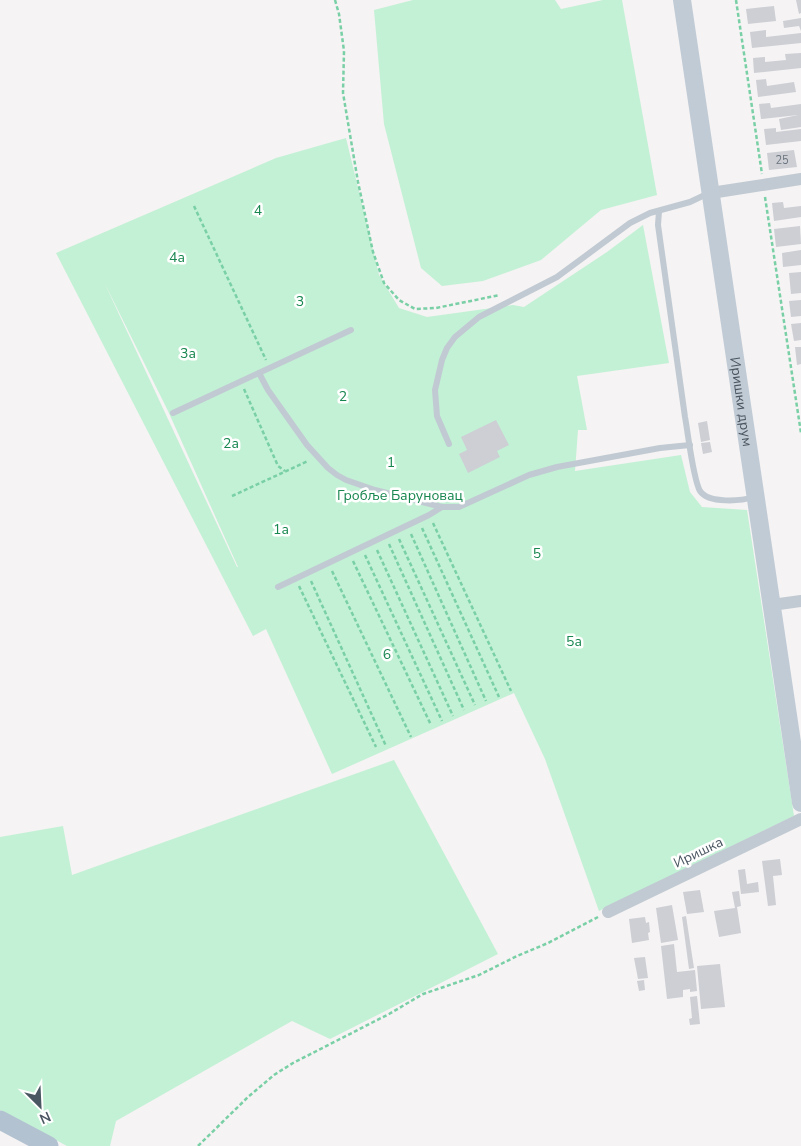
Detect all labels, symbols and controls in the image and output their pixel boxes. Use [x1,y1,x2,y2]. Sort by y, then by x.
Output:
house number: 25 [775,153,789,168]
park label: 4 [254,201,262,220]
park label: 4a [169,248,185,267]
park label: 3 [296,292,304,311]
park label: 3a [180,344,196,363]
street label: Иришки друм [725,356,757,448]
park label: 2 [339,387,347,406]
park label: 2a [223,434,239,453]
park label: 1 [387,453,395,472]
park label: Гробље Баруновац [337,486,463,505]
park label: 1a [273,520,289,539]
park label: 5 [533,544,541,563]
park label: 5a [566,632,582,651]
park label: 6 [383,645,391,664]
street label: Иришка [670,832,726,873]
north arrow [15,1081,65,1131]
text: N [36,1107,54,1128]

